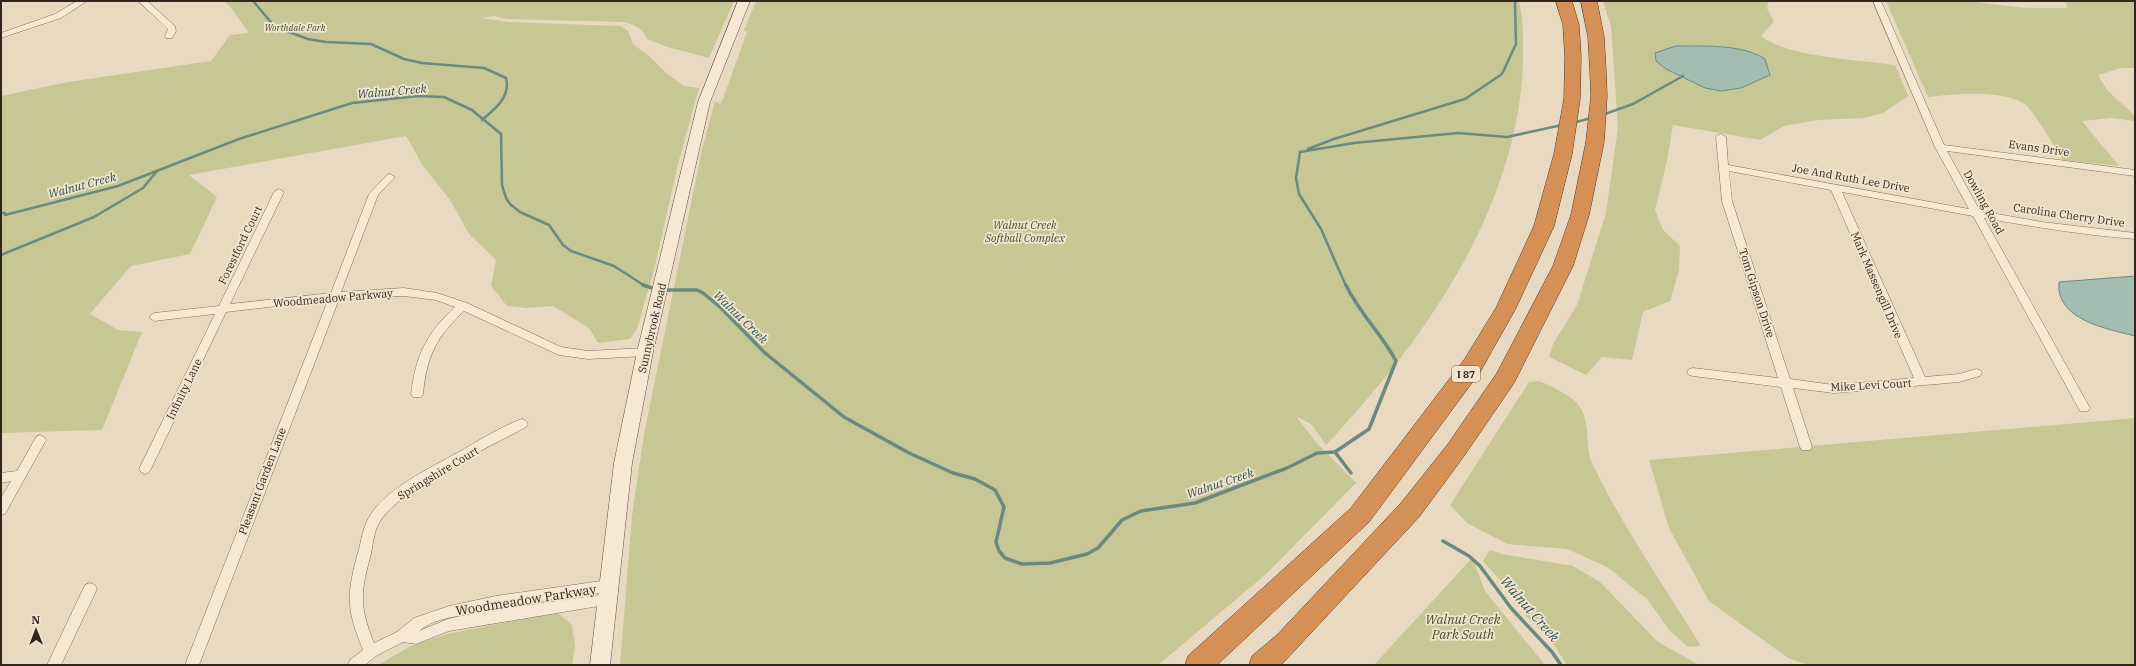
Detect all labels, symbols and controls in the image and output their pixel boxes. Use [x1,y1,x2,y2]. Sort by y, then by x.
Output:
park label: Worthdale Park [264,22,326,33]
water label: Walnut Creek [357,80,428,102]
street label: Evans Drive [2008,137,2070,159]
street label: Joe And Ruth Lee Drive [1791,161,1911,195]
street label: Dowling Road [1961,168,2007,237]
water label: Walnut Creek [46,169,118,201]
street label: Carolina Cherry Drive [2012,200,2126,230]
street label: Forestford Court [215,203,265,286]
park label: Walnut Creek Softball Complex [984,218,1066,245]
street label: Mark Massengill Drive [1848,229,1906,341]
street label: Tom Gipson Drive [1736,247,1778,339]
street label: Sunnybrook Road [635,281,669,375]
street label: Woodmeadow Parkway [273,286,394,310]
water label: Walnut Creek [711,287,772,347]
street label: Infinity Lane [163,356,205,422]
road number: I 87 [1452,366,1480,382]
street label: Mike Levi Court [1830,376,1912,394]
street label: Pleasant Garden Lane [235,425,289,537]
street label: Springshire Court [395,443,481,503]
water label: Walnut Creek [1185,464,1256,501]
water label: Walnut Creek [1497,572,1564,646]
street label: Woodmeadow Parkway [455,580,597,619]
north arrow [16,610,56,650]
park label: Walnut Creek Park South [1425,611,1501,643]
text: N [31,613,41,627]

